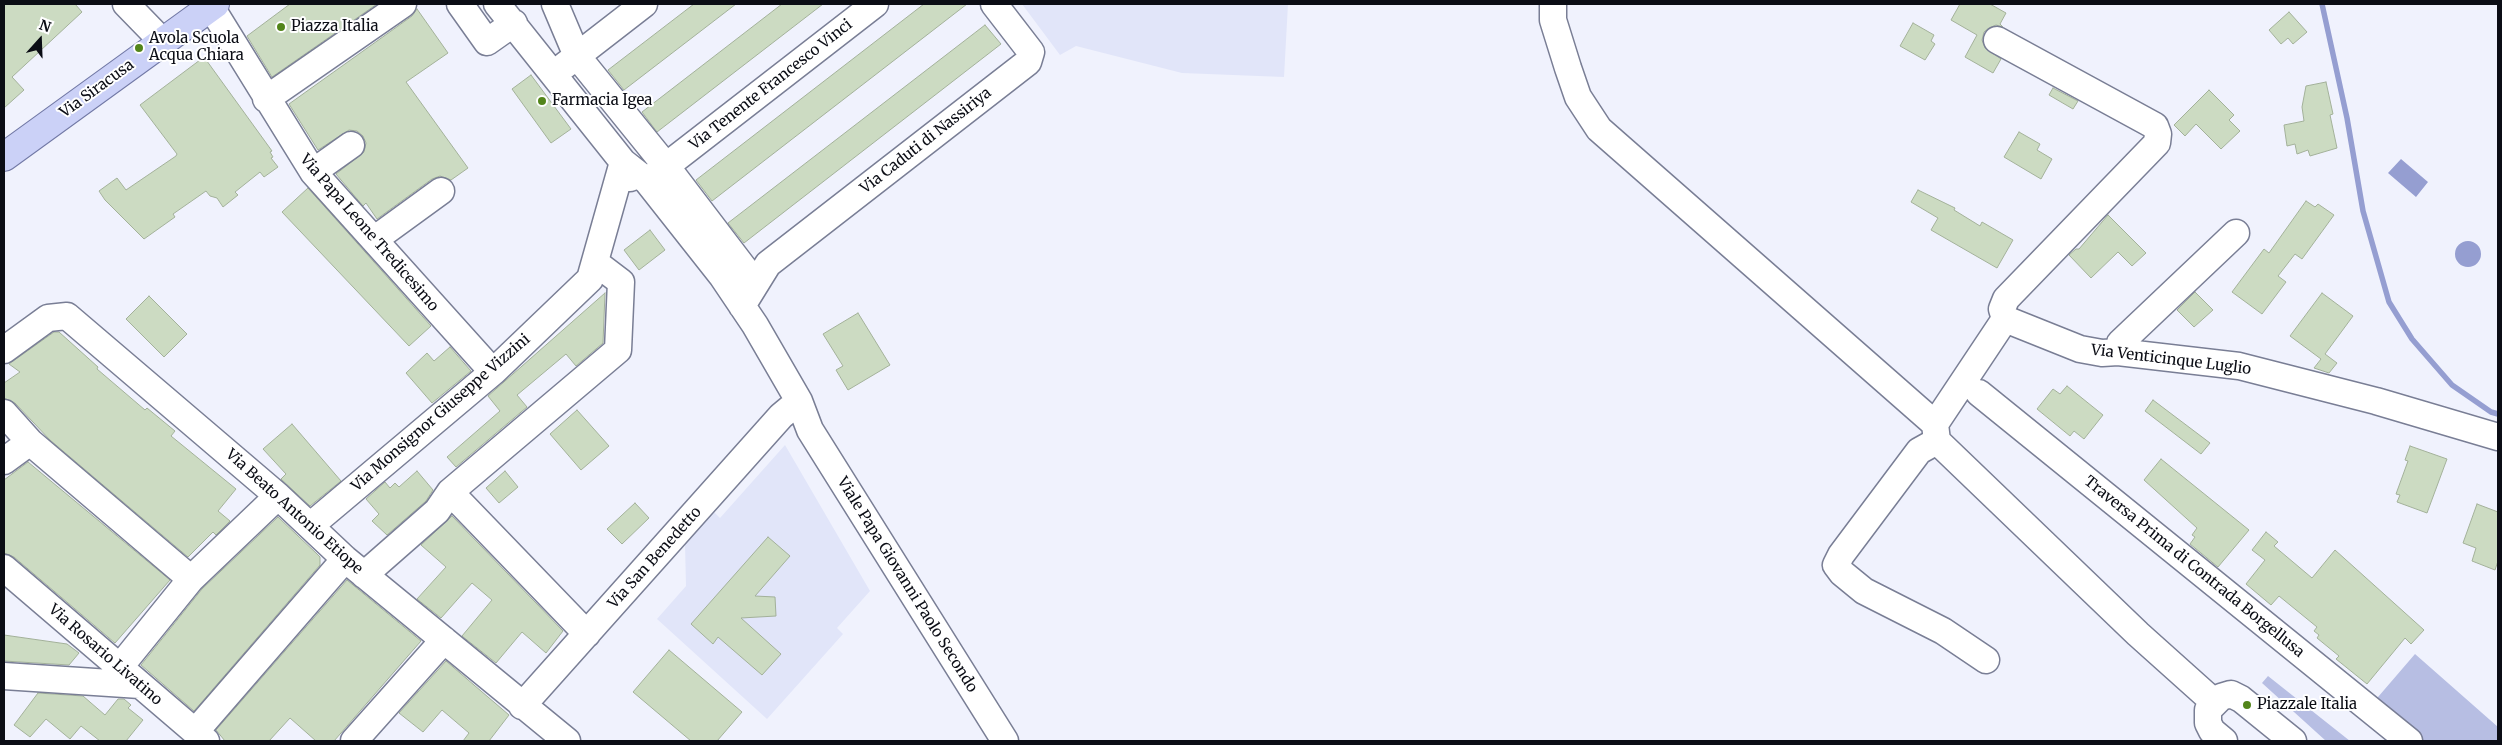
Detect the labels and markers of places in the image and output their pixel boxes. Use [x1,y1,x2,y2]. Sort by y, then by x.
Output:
place label: Piazza Italia [291,18,379,36]
marker: Piazza Italia [275,21,287,33]
place label: Avola Scuola Acqua Chiara [149,30,244,65]
marker: Avola Scuola Acqua Chiara [133,42,145,54]
place label: Farmacia Igea [552,92,652,110]
marker: Farmacia Igea [536,95,548,107]
place label: Piazzale Italia [2257,696,2357,714]
marker: Piazzale Italia [2241,699,2253,711]

